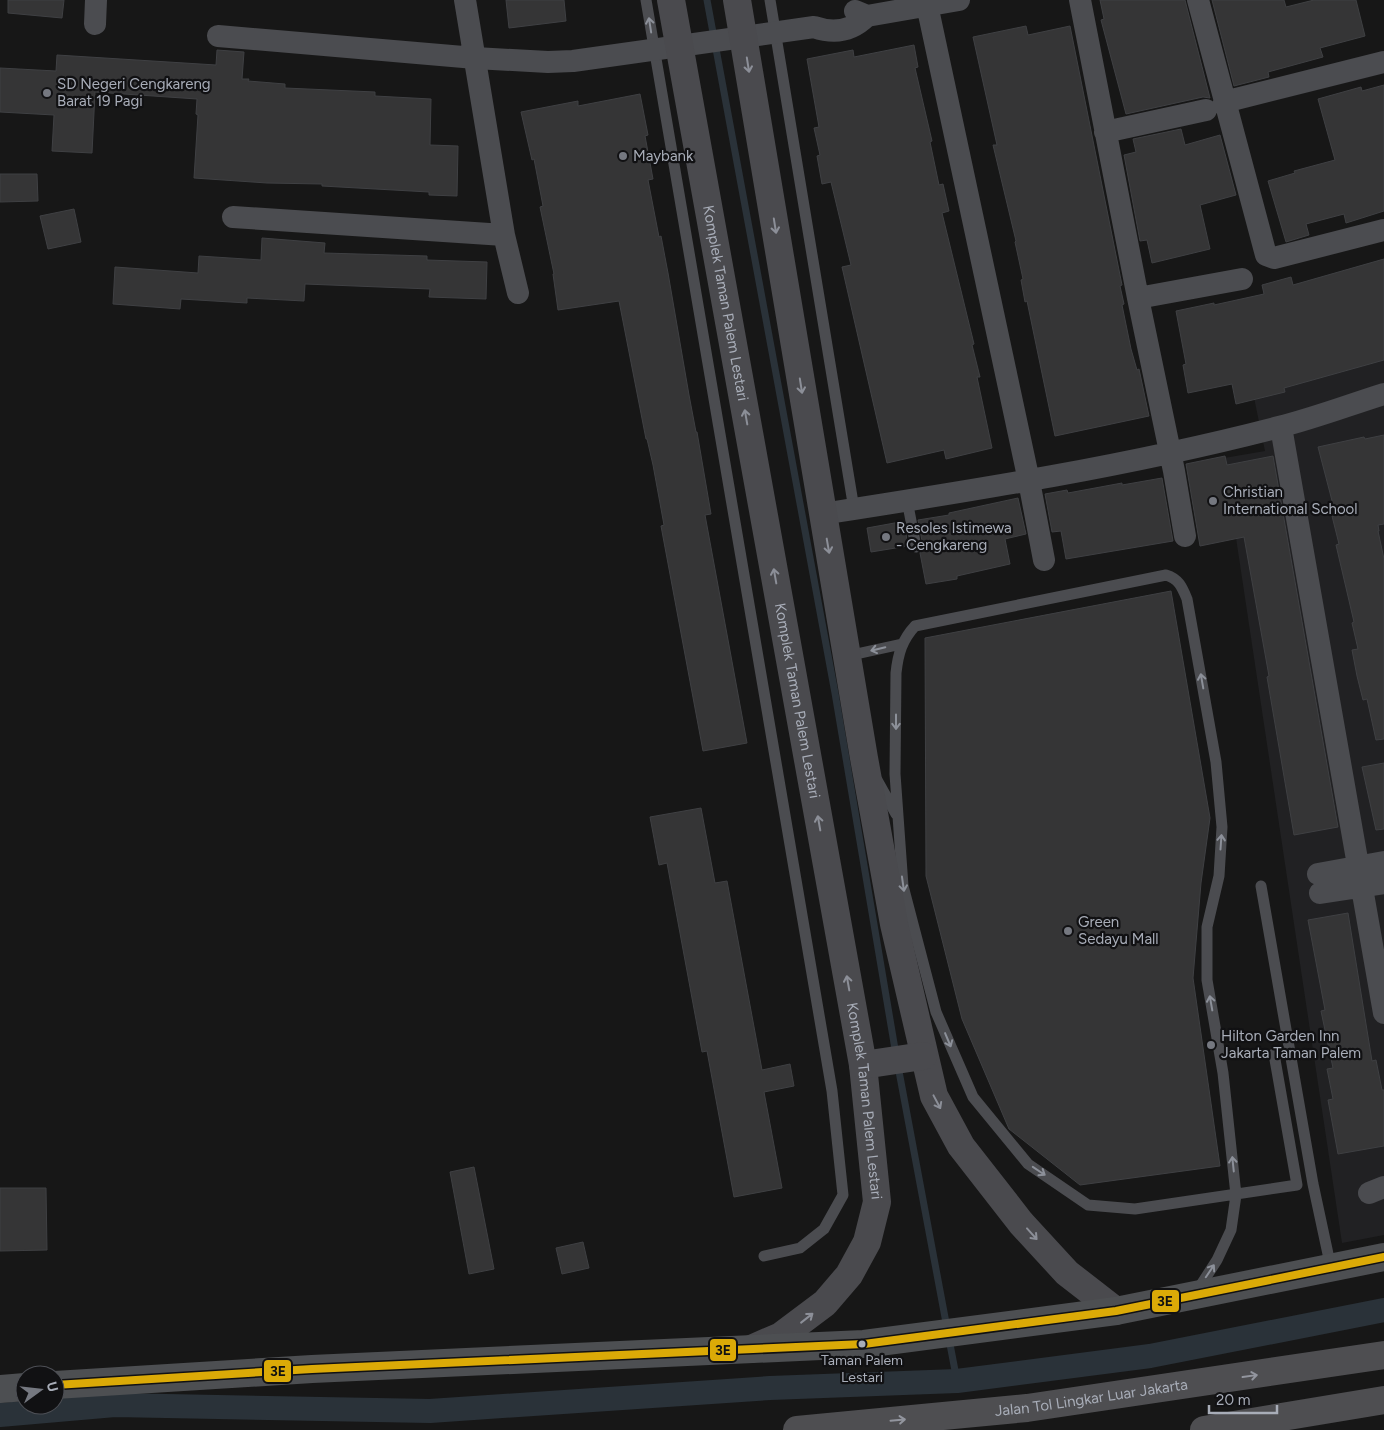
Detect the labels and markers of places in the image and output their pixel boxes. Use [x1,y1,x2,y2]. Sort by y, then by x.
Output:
place label: SD Negeri Cengkareng Barat 19 Pagi [57,75,211,110]
marker: SD Negeri Cengkareng Barat 19 Pagi [41,87,53,99]
place label: Maybank [633,147,694,165]
marker: Maybank [617,150,629,162]
place label: Christian International School [1223,483,1358,518]
marker: Christian International School [1207,495,1219,507]
place label: Resoles Istimewa - Cengkareng [896,519,1012,554]
marker: Resoles Istimewa - Cengkareng [880,531,892,543]
place label: Green Sedayu Mall [1078,913,1159,948]
marker: Green Sedayu Mall [1062,925,1074,937]
place label: Hilton Garden Inn Jakarta Taman Palem [1221,1027,1361,1062]
marker: Hilton Garden Inn Jakarta Taman Palem [1205,1039,1217,1051]
marker: Taman Palem Lestari [857,1339,867,1349]
place label: Taman Palem Lestari [821,1352,903,1386]

